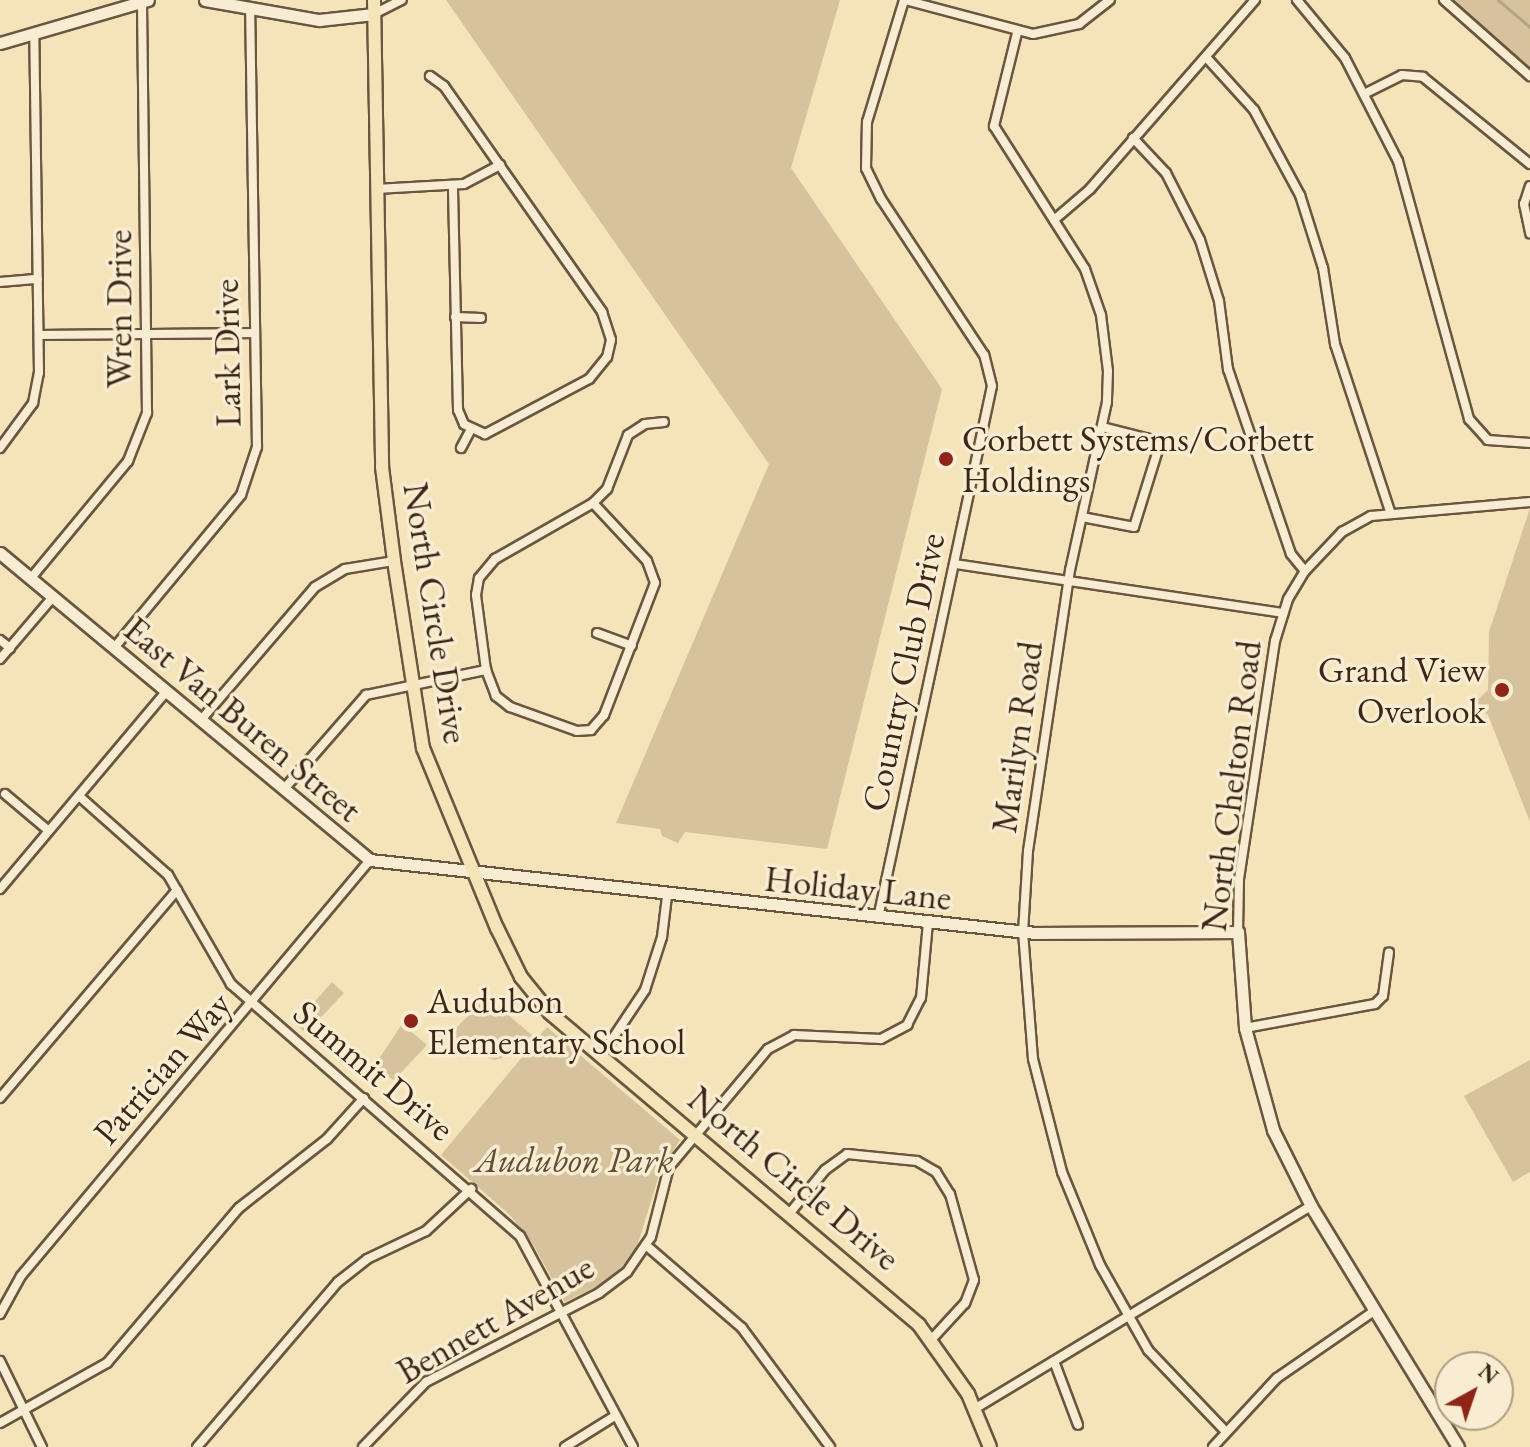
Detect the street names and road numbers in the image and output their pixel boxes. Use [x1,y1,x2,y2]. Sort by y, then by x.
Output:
street label: Wren Drive [97,230,141,388]
street label: Lark Drive [204,278,250,428]
street label: North Circle Drive [394,480,478,746]
street label: Country Club Drive [852,529,954,815]
street label: East Van Buren Street [116,607,370,831]
street label: Marilyn Road [982,638,1052,836]
street label: North Chelton Road [1192,638,1270,934]
street label: Holiday Lane [762,857,954,919]
street label: Patrician Way [84,983,240,1153]
street label: Summit Drive [285,990,463,1150]
street label: North Circle Drive [679,1077,909,1279]
street label: Bennett Avenue [389,1245,601,1393]

